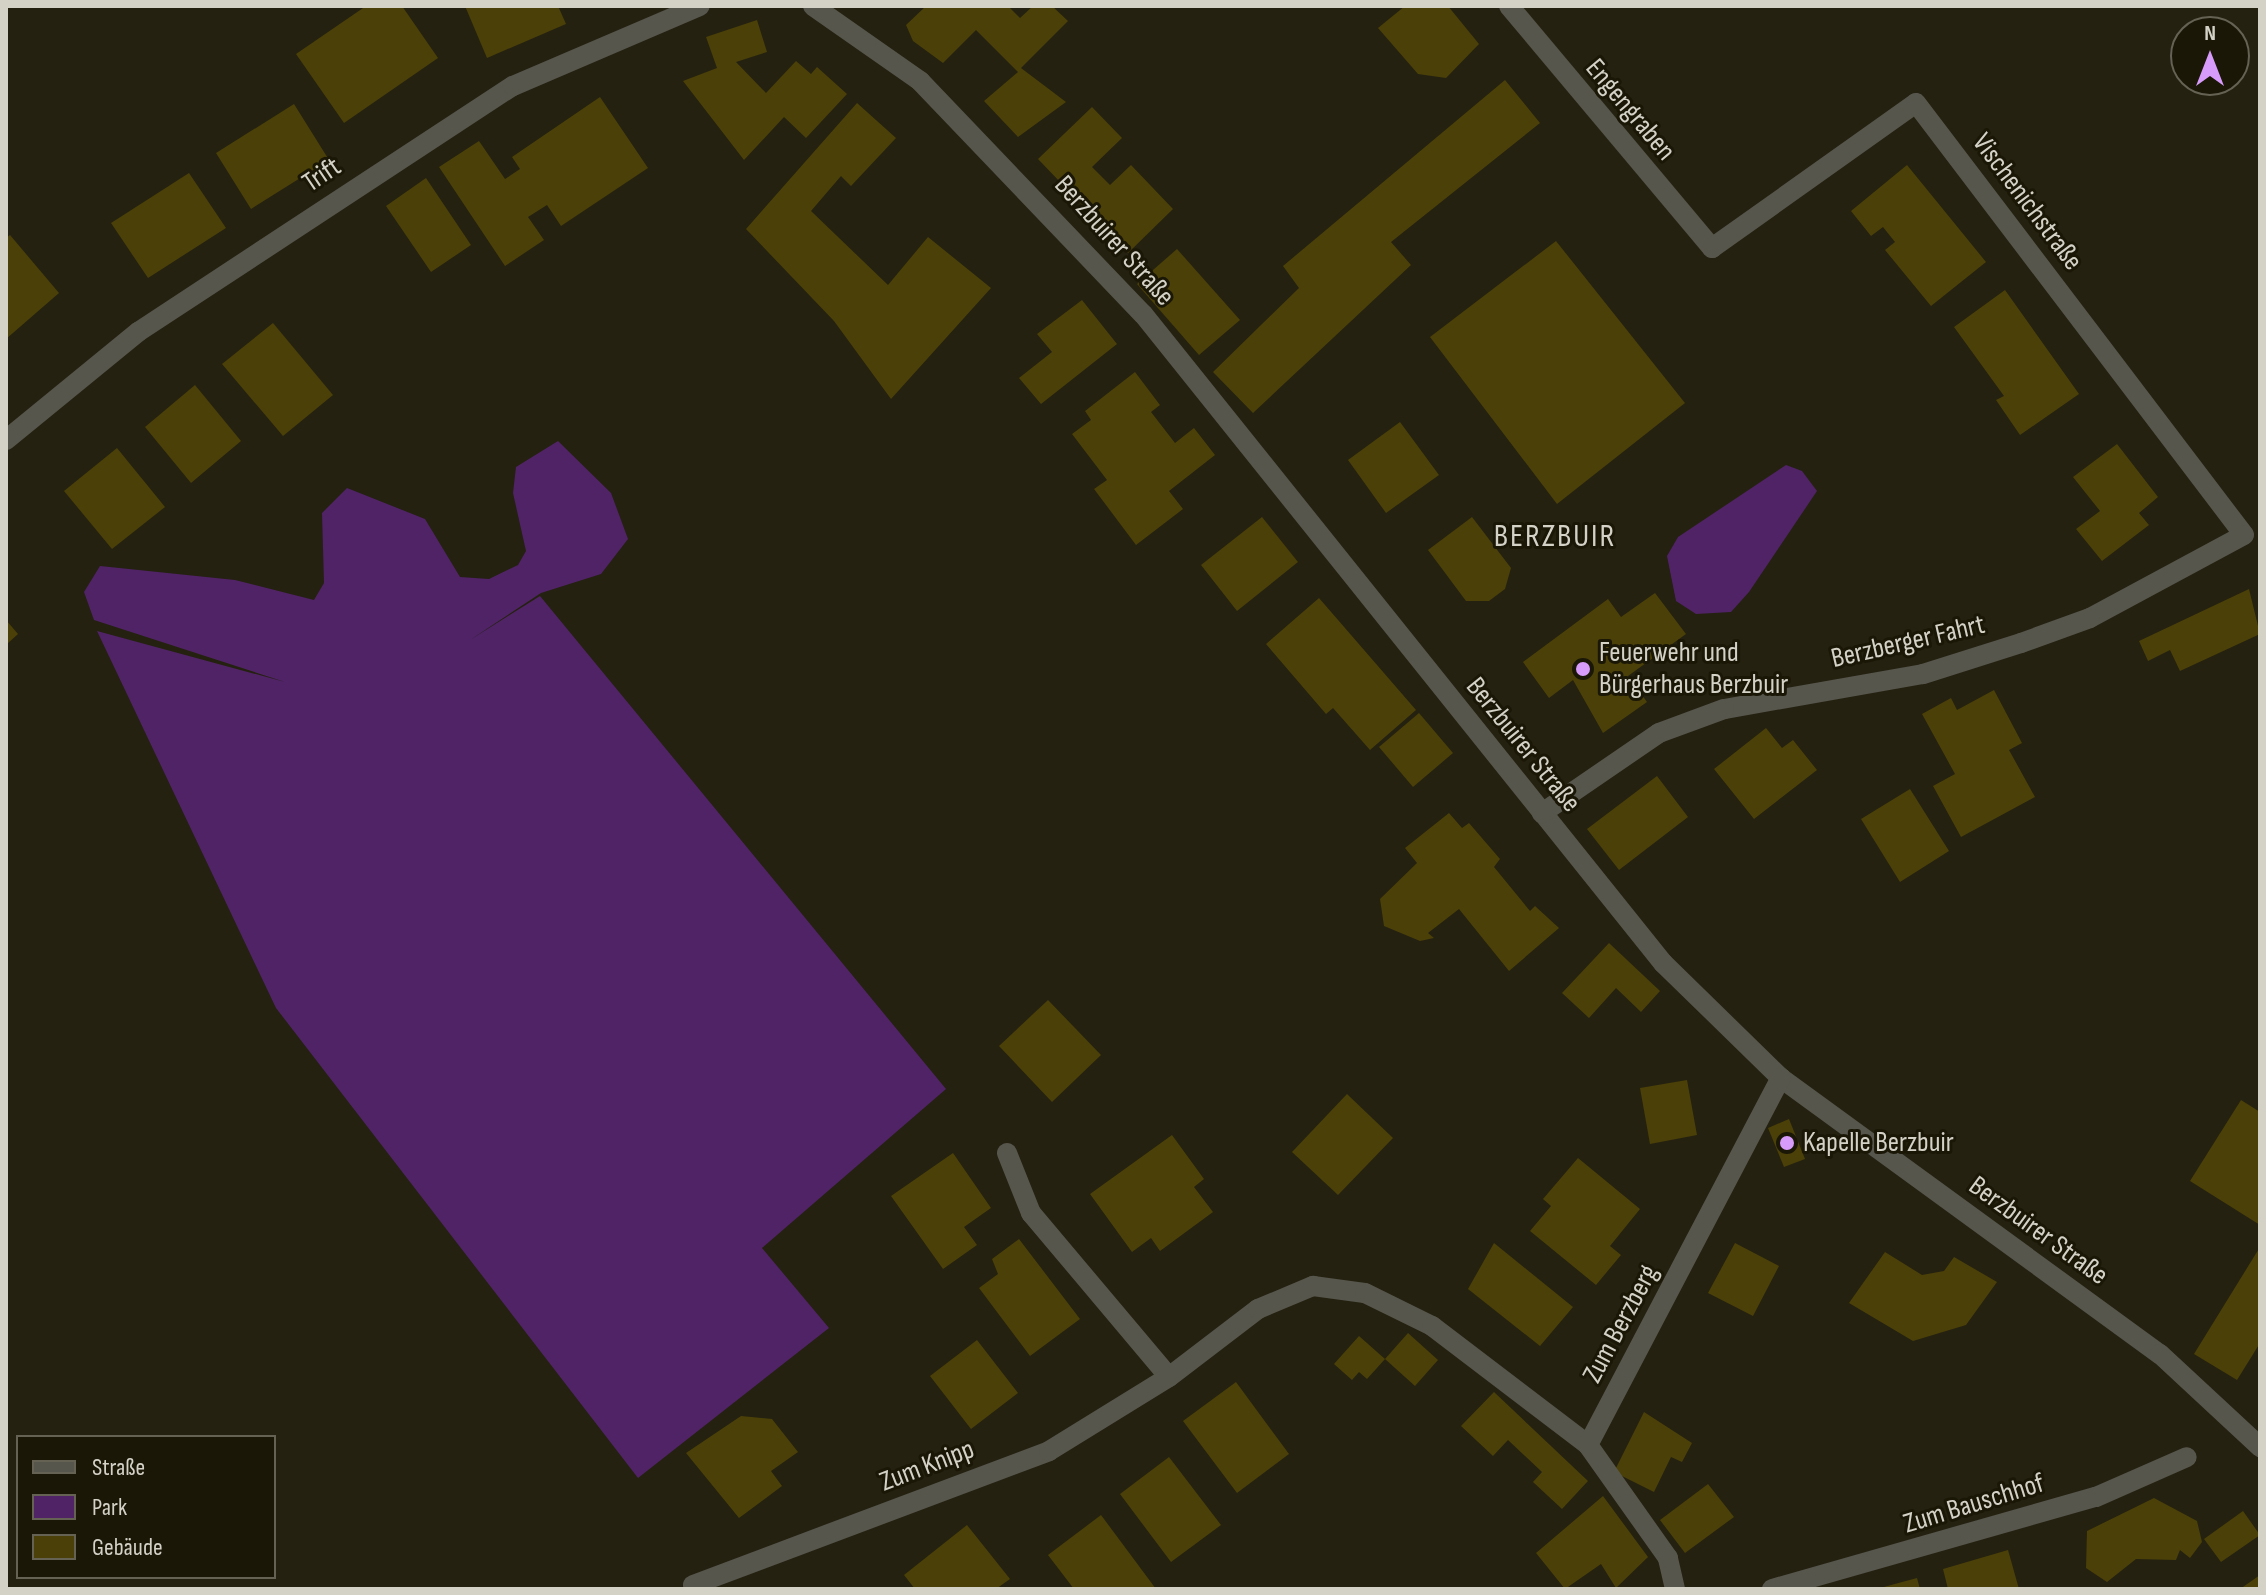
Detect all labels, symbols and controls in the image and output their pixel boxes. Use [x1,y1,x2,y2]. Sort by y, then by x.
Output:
north arrow [2170,16,2250,96]
text: N [2204,20,2216,47]
street label: Engengraben [1578,52,1682,168]
street label: Vischenichstraße [1965,127,2089,277]
street label: Trift [296,150,348,200]
street label: Berzbuirer Straße [1047,169,1181,313]
district label: BERZBUIR [1494,518,1616,556]
street label: Berzberger Fahrt [1828,608,1988,676]
place label: Feuerwehr und Bürgerhaus Berzbuir [1599,636,1788,702]
marker: Feuerwehr und Bürgerhaus Berzbuir [1574,660,1592,678]
street label: Berzbuirer Straße [1458,671,1588,819]
place label: Kapelle Berzbuir [1803,1126,1954,1160]
marker: Kapelle Berzbuir [1778,1134,1796,1152]
street label: Berzbuirer Straße [1962,1169,2114,1293]
street label: Zum Berzberg [1576,1259,1666,1389]
street label: Zum Knipp [875,1433,979,1499]
legend [16,1435,276,1579]
text: Straße [92,1453,145,1482]
street label: Zum Bauschhof [1900,1467,2048,1541]
text: Park [92,1493,127,1522]
text: Gebäude [92,1533,163,1562]

